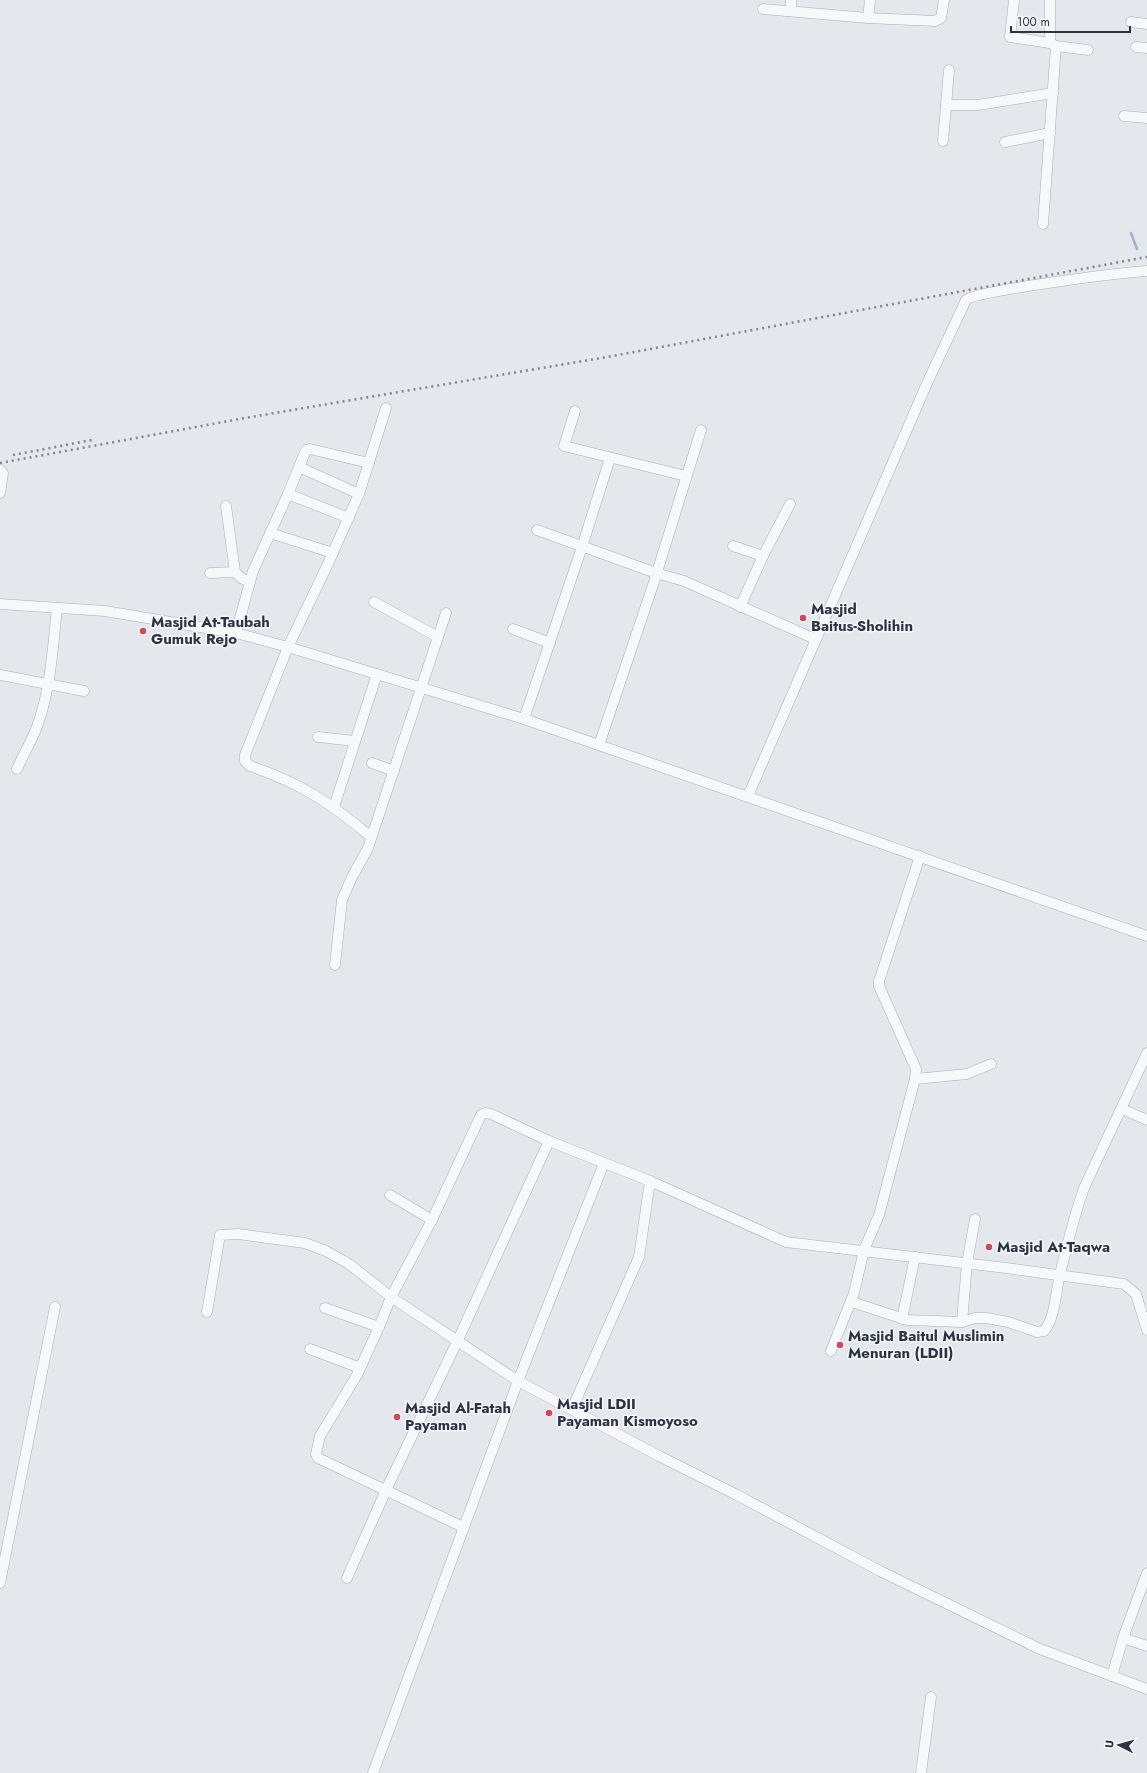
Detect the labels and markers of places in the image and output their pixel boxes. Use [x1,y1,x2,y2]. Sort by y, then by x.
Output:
place label: Masjid Baitus-Sholihin [811,598,913,637]
place label: Masjid At-Taubah Gumuk Rejo [151,611,270,650]
marker: Masjid Baitus-Sholihin [798,613,808,623]
marker: Masjid At-Taubah Gumuk Rejo [138,626,148,636]
place label: Masjid At-Taqwa [997,1236,1110,1258]
marker: Masjid At-Taqwa [984,1242,994,1252]
place label: Masjid Baitul Muslimin Menuran (LDII) [848,1325,1004,1364]
marker: Masjid Baitul Muslimin Menuran (LDII) [835,1340,845,1350]
place label: Masjid LDII Payaman Kismoyoso [557,1393,698,1432]
place label: Masjid Al-Fatah Payaman [405,1397,511,1436]
marker: Masjid LDII Payaman Kismoyoso [544,1408,554,1418]
marker: Masjid Al-Fatah Payaman [392,1412,402,1422]

